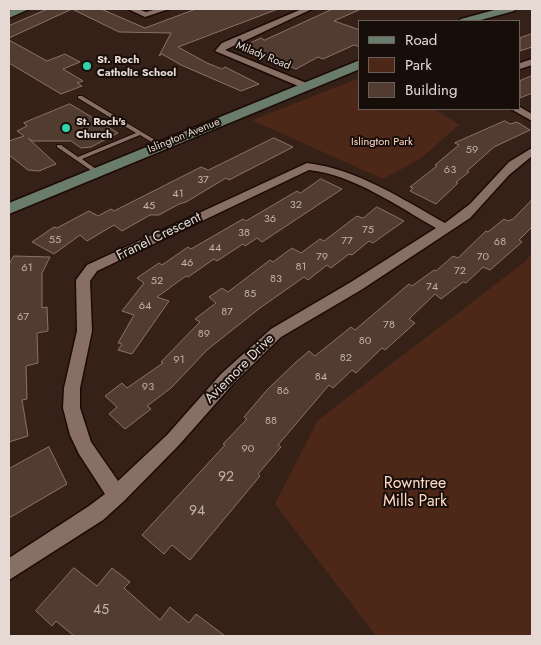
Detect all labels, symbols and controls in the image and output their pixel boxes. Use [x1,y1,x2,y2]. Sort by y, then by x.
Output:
legend [358,20,521,110]
text: Road [405,29,437,51]
street label: Milady Road [234,39,292,73]
place label: St. Roch Catholic School [97,53,176,79]
text: Park [405,54,432,76]
marker: St. Roch Catholic School [81,60,93,72]
text: Building [405,79,457,101]
place label: St. Roch's Church [76,115,125,141]
street label: Islington Avenue [146,116,222,156]
marker: St. Roch's Church [60,122,72,134]
park label: Islington Park [351,135,413,149]
house number: 59 [466,143,478,157]
house number: 63 [444,163,456,177]
house number: 37 [197,173,209,187]
house number: 41 [172,187,184,201]
house number: 32 [290,198,302,212]
house number: 45 [143,199,155,213]
street label: Franel Crescent [114,209,204,265]
house number: 36 [264,212,276,226]
house number: 75 [362,223,374,237]
house number: 38 [238,226,250,240]
house number: 55 [49,233,61,247]
house number: 77 [341,234,353,248]
house number: 68 [494,235,506,249]
house number: 44 [209,241,221,255]
house number: 79 [316,250,328,264]
house number: 70 [477,250,489,264]
house number: 46 [181,256,193,270]
house number: 81 [296,260,306,274]
house number: 61 [21,261,33,275]
house number: 72 [454,264,466,278]
house number: 83 [270,272,282,286]
house number: 52 [151,274,163,288]
house number: 74 [426,280,438,294]
house number: 85 [244,287,256,301]
house number: 64 [139,299,151,313]
house number: 87 [221,305,233,319]
house number: 67 [17,310,29,324]
house number: 78 [383,318,395,332]
house number: 89 [198,327,210,341]
street label: Aviemore Drive [202,331,278,407]
house number: 80 [359,334,371,348]
house number: 82 [340,351,352,365]
house number: 91 [173,353,185,367]
house number: 84 [315,370,327,384]
house number: 93 [142,380,154,394]
house number: 86 [277,384,289,398]
house number: 88 [265,414,277,428]
house number: 90 [242,442,254,456]
house number: 92 [218,470,234,486]
park label: Rowntree Mills Park [383,474,447,512]
house number: 94 [189,504,205,520]
house number: 45 [93,603,109,619]

